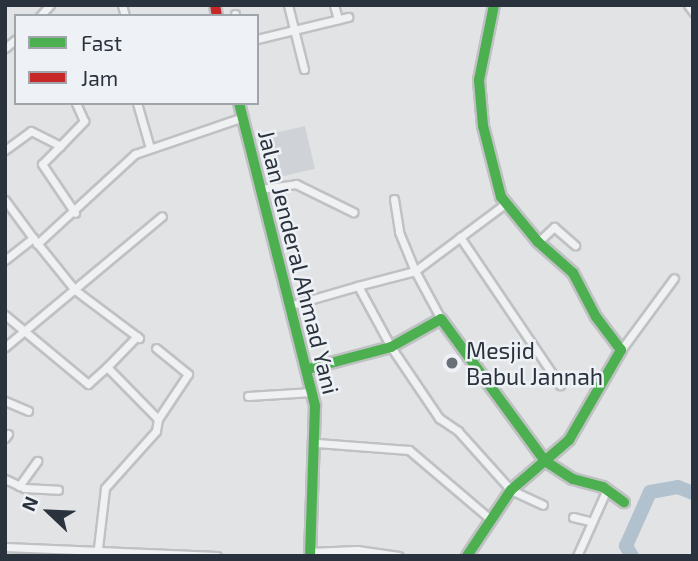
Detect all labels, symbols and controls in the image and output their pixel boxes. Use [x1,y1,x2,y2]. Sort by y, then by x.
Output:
legend [14,14,259,105]
text: Fast [81,30,122,55]
text: Jam [81,65,118,90]
street label: Jalan Jenderal Ahmad Yani [253,126,345,398]
place label: Mesjid Babul Jannah [466,336,604,390]
marker: Mesjid Babul Jannah [444,355,460,371]
north arrow [14,477,84,547]
text: N [16,493,42,514]

